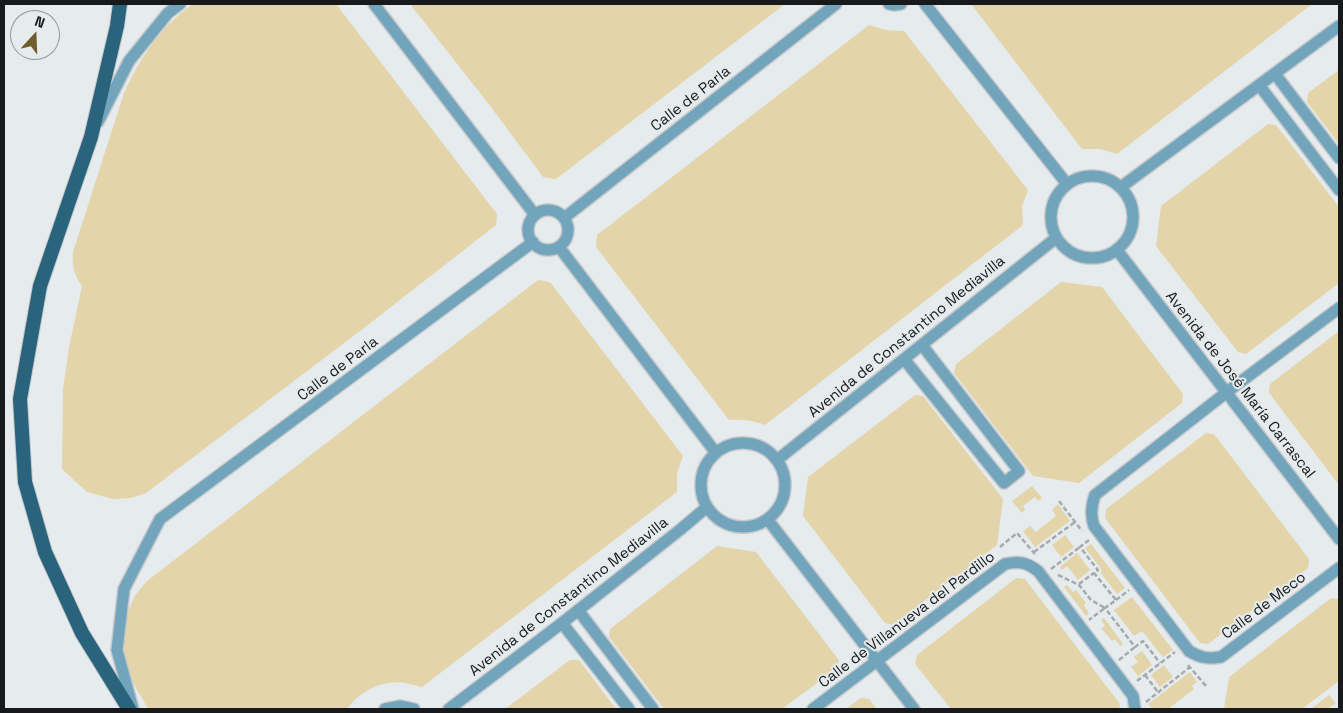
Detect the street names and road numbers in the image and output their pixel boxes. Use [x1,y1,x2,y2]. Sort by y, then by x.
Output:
street label: Calle de Parla [648,62,734,136]
street label: Avenida de Constantino Mediavilla [805,252,1009,422]
street label: Avenida de José María Carrascal [1161,288,1319,482]
street label: Calle de Parla [294,333,382,405]
street label: Avenida de Constantino Mediavilla [466,514,672,680]
street label: Calle de Villanueva del Pardillo [815,548,999,692]
street label: Calle de Meco [1218,568,1310,644]

